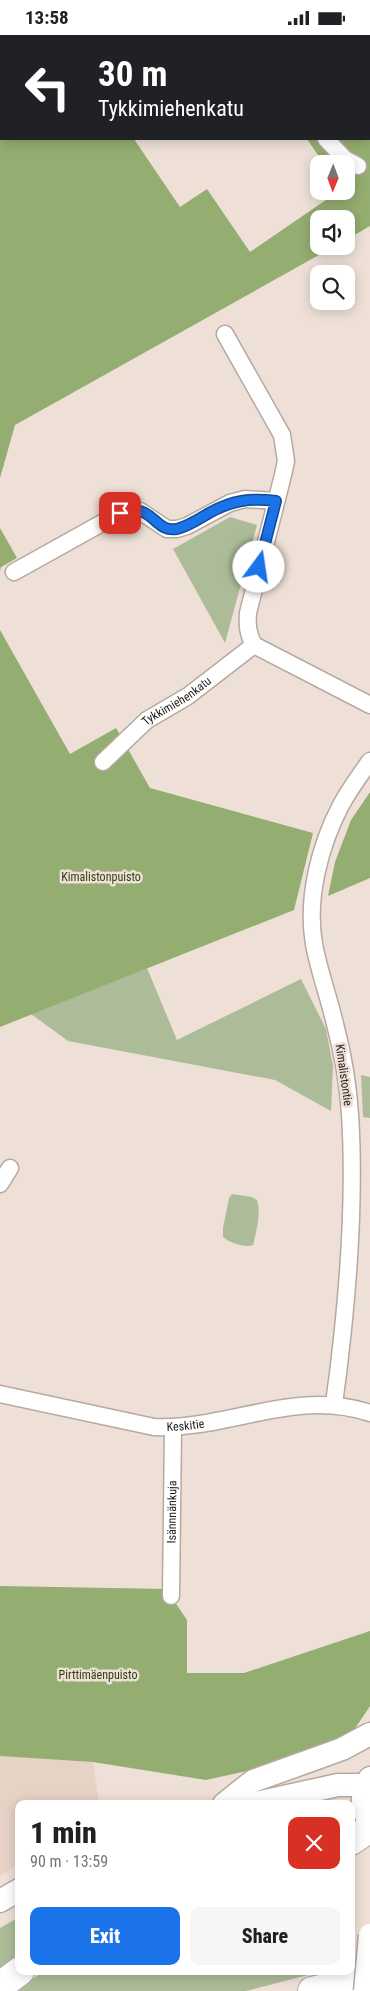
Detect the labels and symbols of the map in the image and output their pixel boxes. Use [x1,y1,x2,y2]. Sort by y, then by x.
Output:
north arrow [310,155,355,200]
pin [99,492,141,534]
position arrow [232,540,284,592]
street label: Tykkimiehenkatu [139,674,214,728]
park label: Kimalistonpuisto [61,870,141,884]
street label: Kimalistontie [333,1043,355,1107]
street label: Keskitie [166,1416,206,1434]
street label: Isännnänkuja [165,1480,179,1544]
park label: Pirttimäenpuisto [59,1668,137,1682]

